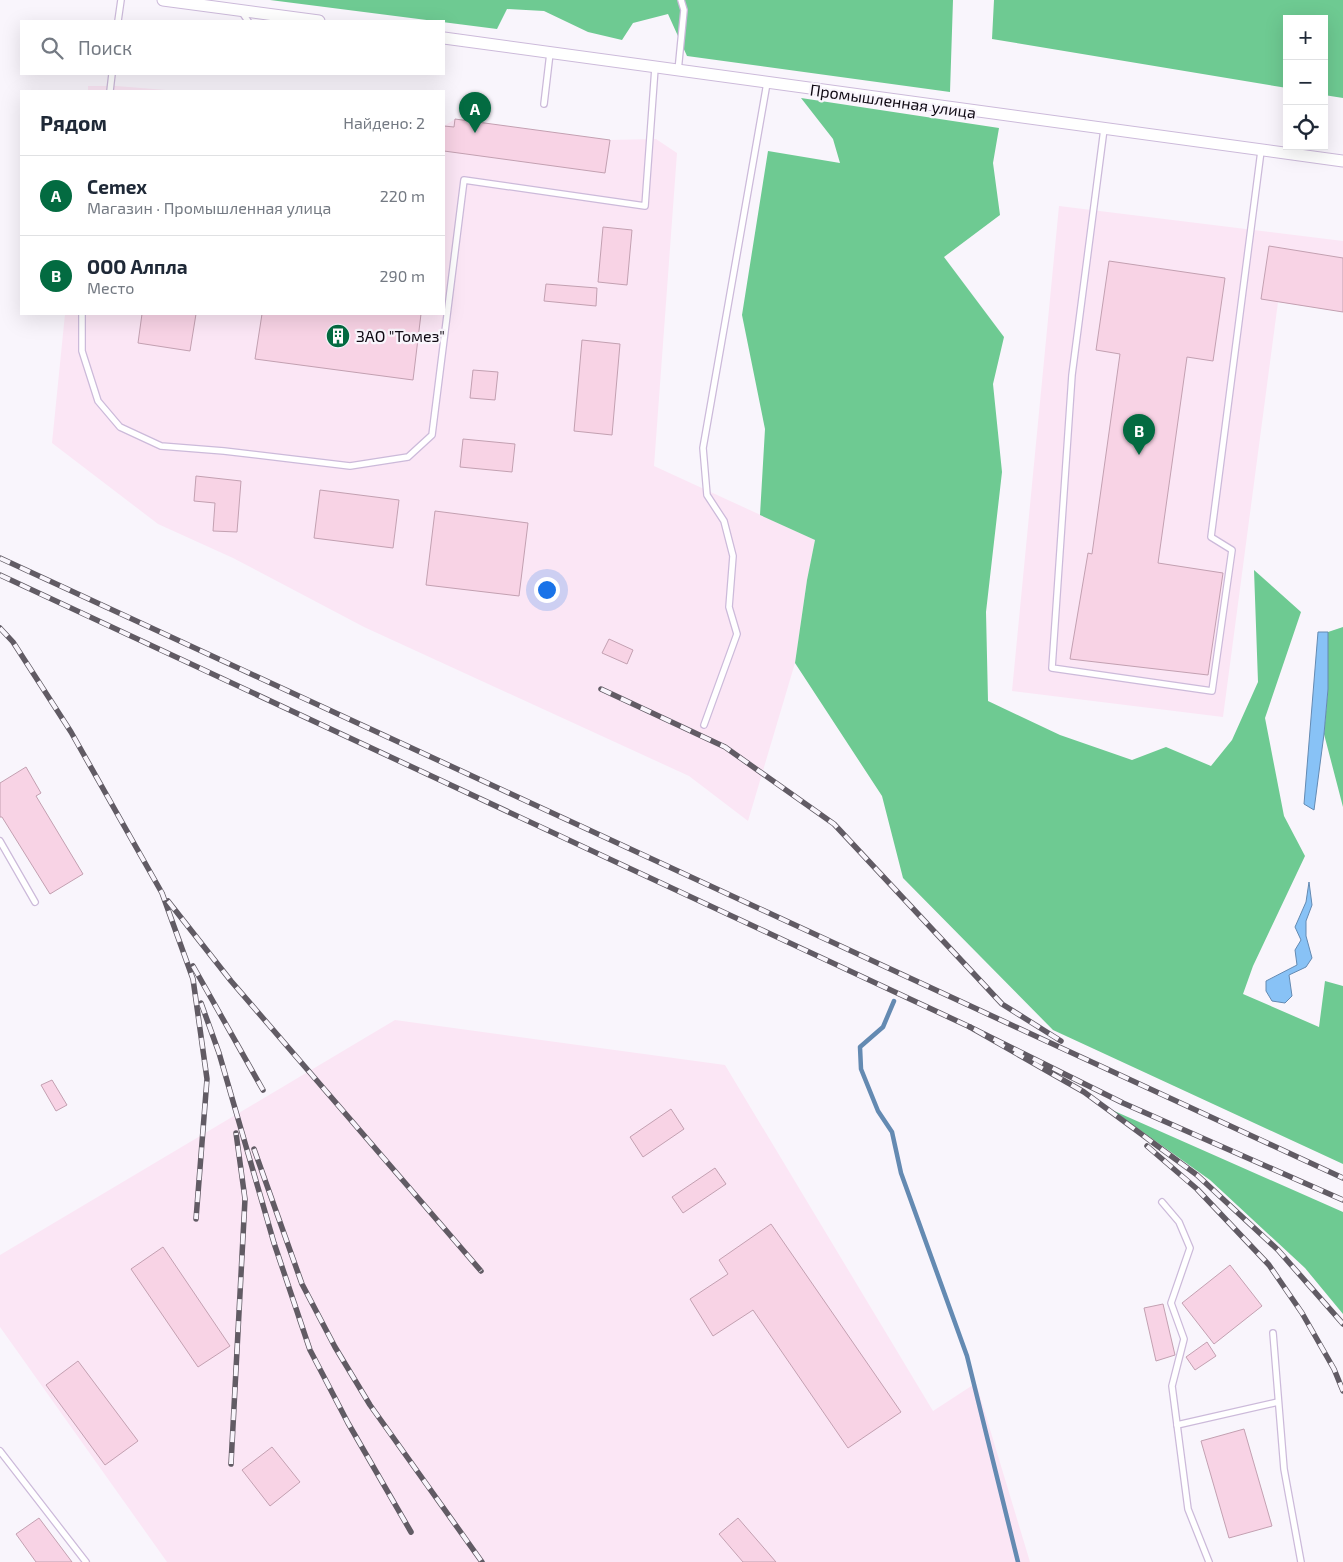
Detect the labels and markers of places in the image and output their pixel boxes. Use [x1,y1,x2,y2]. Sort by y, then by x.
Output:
pin: A [459,92,491,133]
building icon: ЗАО "Томез" [325,323,351,349]
place label: ЗАО "Томез" [356,326,445,345]
pin: B [1123,414,1155,455]

